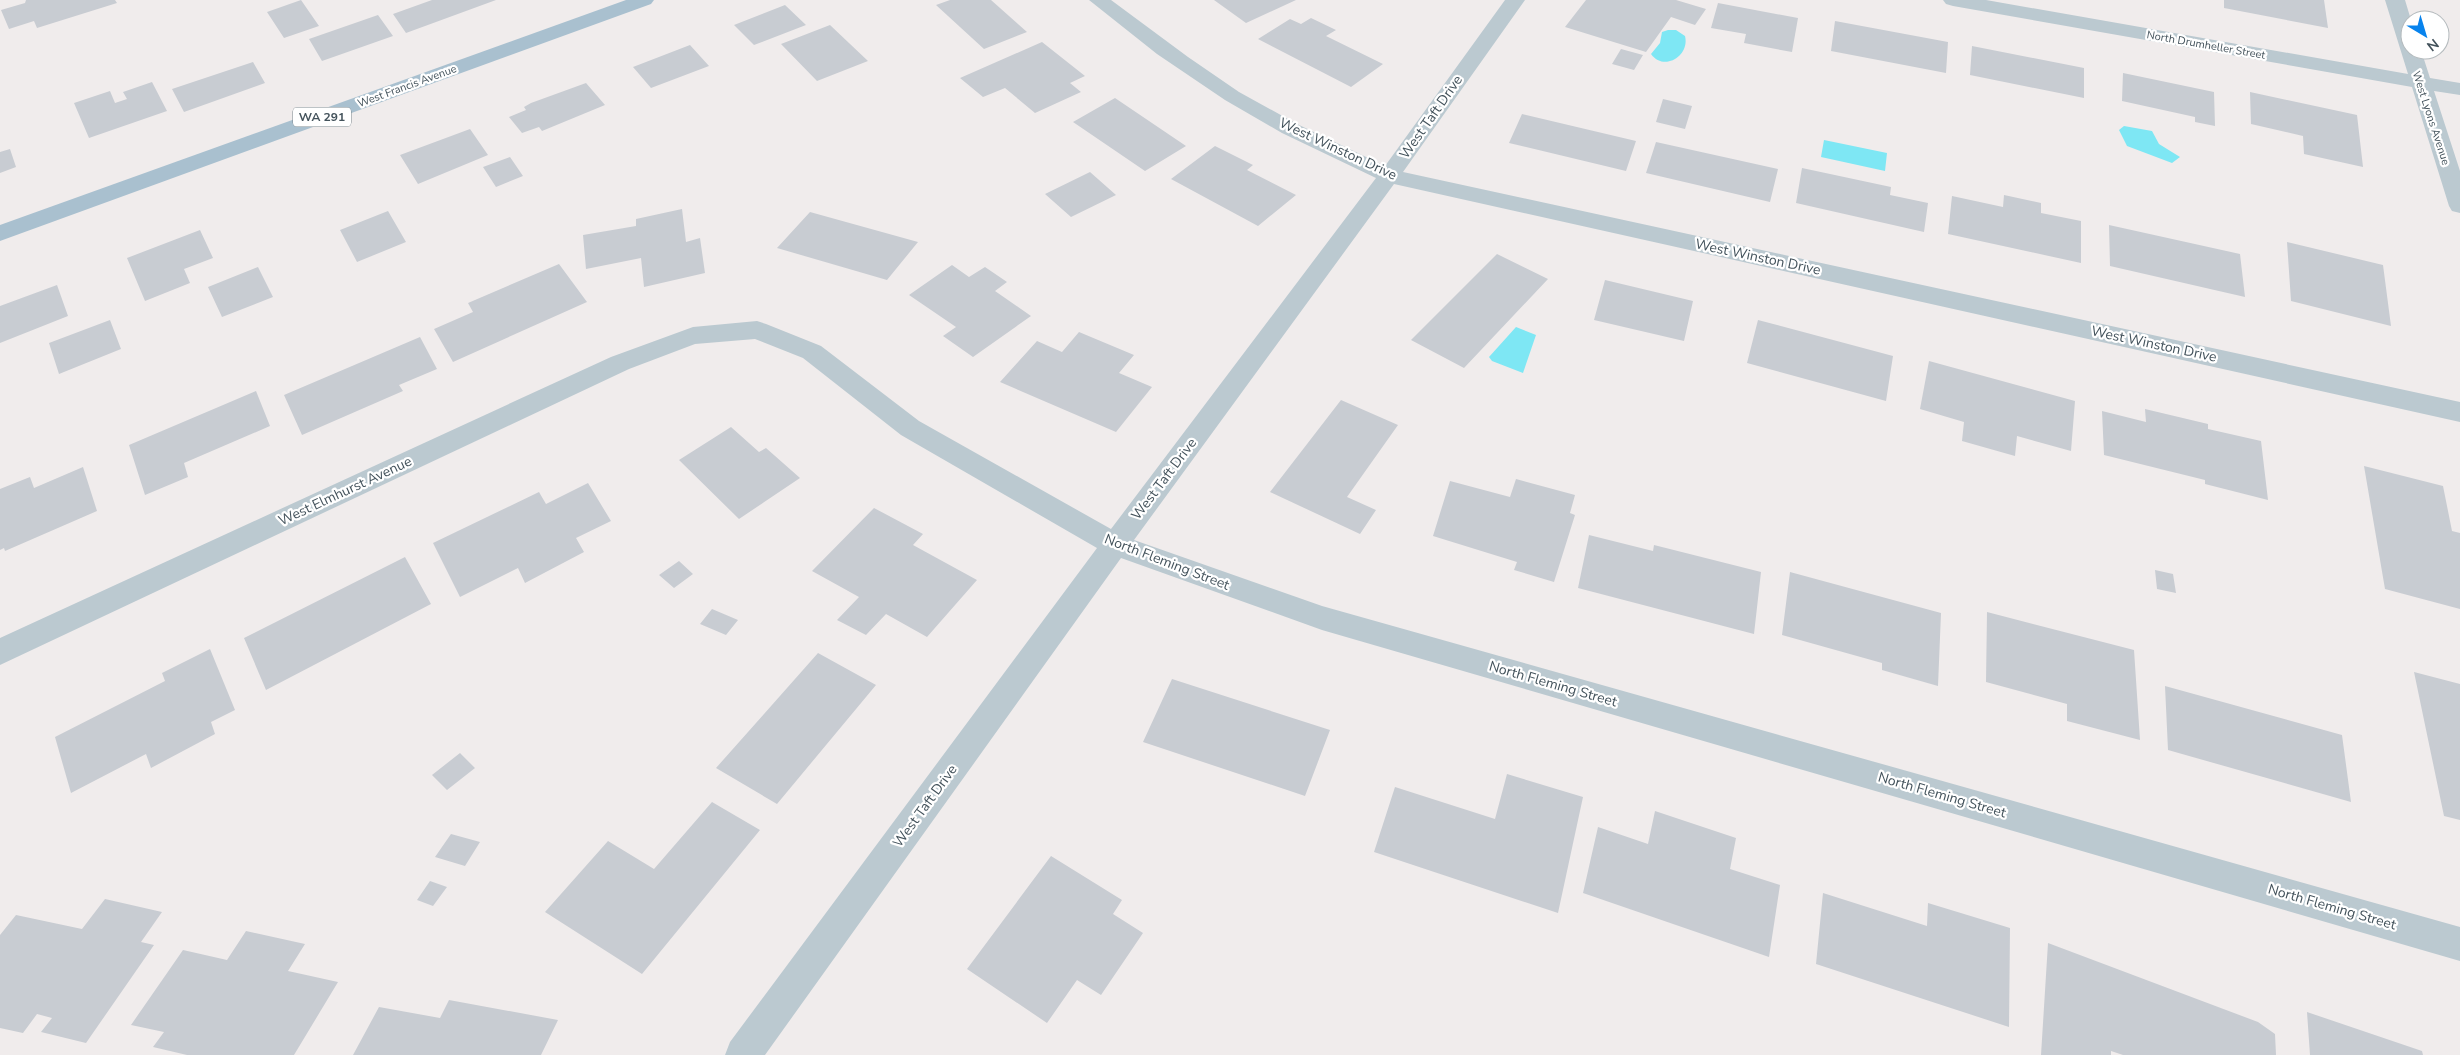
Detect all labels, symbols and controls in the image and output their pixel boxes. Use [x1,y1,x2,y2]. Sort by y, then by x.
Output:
north arrow [2400,10,2450,60]
street label: North Drumheller Street [2145,27,2267,63]
text: N [2423,34,2443,56]
street label: West Francis Avenue [355,61,459,111]
street label: West Lyons Avenue [2409,69,2453,167]
street label: West Taft Drive [1395,71,1467,163]
road number: WA 291 [293,108,351,126]
street label: West Winston Drive [1276,113,1400,185]
street label: West Winston Drive [1693,234,1823,280]
street label: West Winston Drive [2089,321,2219,367]
street label: West Taft Drive [1127,434,1201,524]
street label: West Elmhurst Avenue [275,452,415,530]
street label: North Fleming Street [1102,529,1232,595]
street label: North Fleming Street [1487,657,1619,711]
street label: West Taft Drive [889,761,961,851]
street label: North Fleming Street [1876,768,2008,822]
street label: North Fleming Street [2266,880,2398,934]

